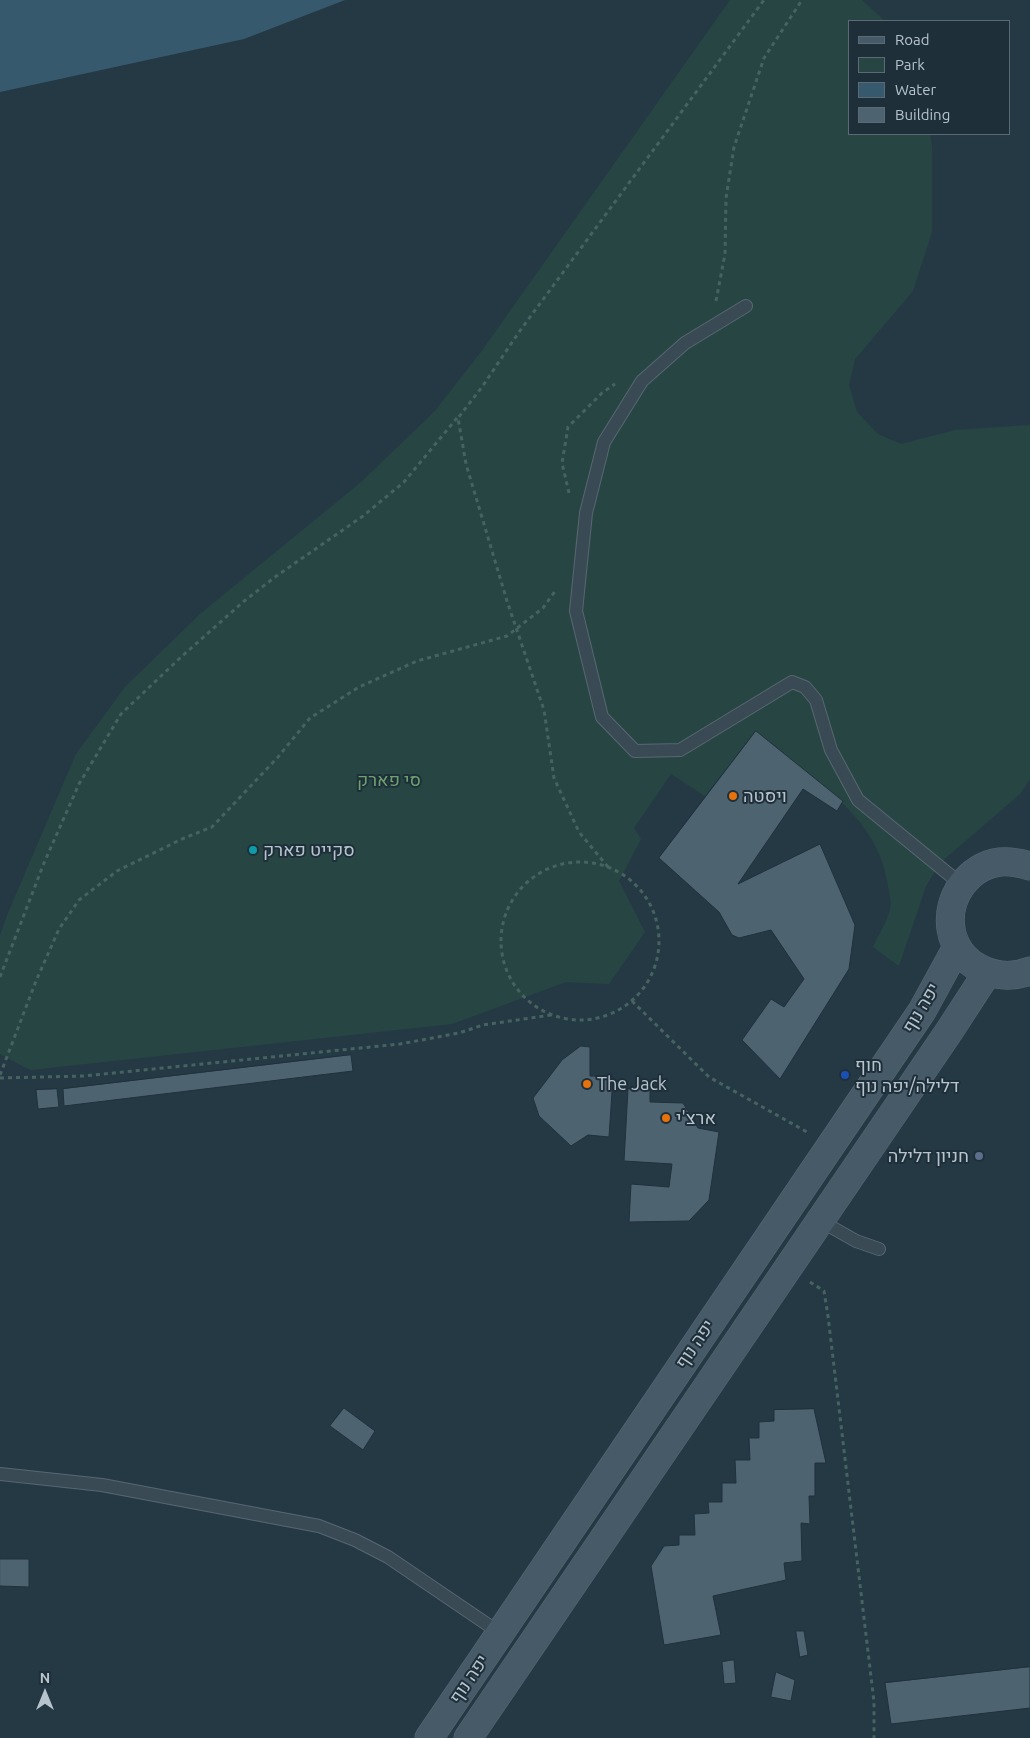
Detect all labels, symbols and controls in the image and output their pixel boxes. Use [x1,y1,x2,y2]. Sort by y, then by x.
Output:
legend [848,20,1010,135]
text: Road [895,31,930,48]
text: Park [895,56,925,73]
text: Water [895,81,936,98]
text: Building [895,106,950,123]
park label: סי פארק [357,769,421,791]
place label: ויסטה [743,785,787,807]
marker: ויסטה [727,790,739,802]
place label: סקייט פארק [263,839,355,861]
marker: סקייט פארק [247,844,259,856]
street label: יפה נוף [898,979,944,1037]
place label: חוף דלילה/יפה נוף [855,1054,959,1096]
marker: חוף דלילה/יפה נוף [839,1069,851,1081]
place label: The Jack [597,1073,667,1095]
marker: The Jack [581,1078,593,1090]
place label: ארצ'י [676,1107,716,1129]
marker: ארצ'י [660,1112,672,1124]
place label: חניון דלילה [888,1145,969,1167]
marker: חניון דלילה [973,1150,985,1162]
street label: יפה נוף [671,1316,719,1372]
street label: יפה נוף [445,1651,493,1707]
north arrow [20,1668,70,1718]
text: N [40,1670,50,1686]

